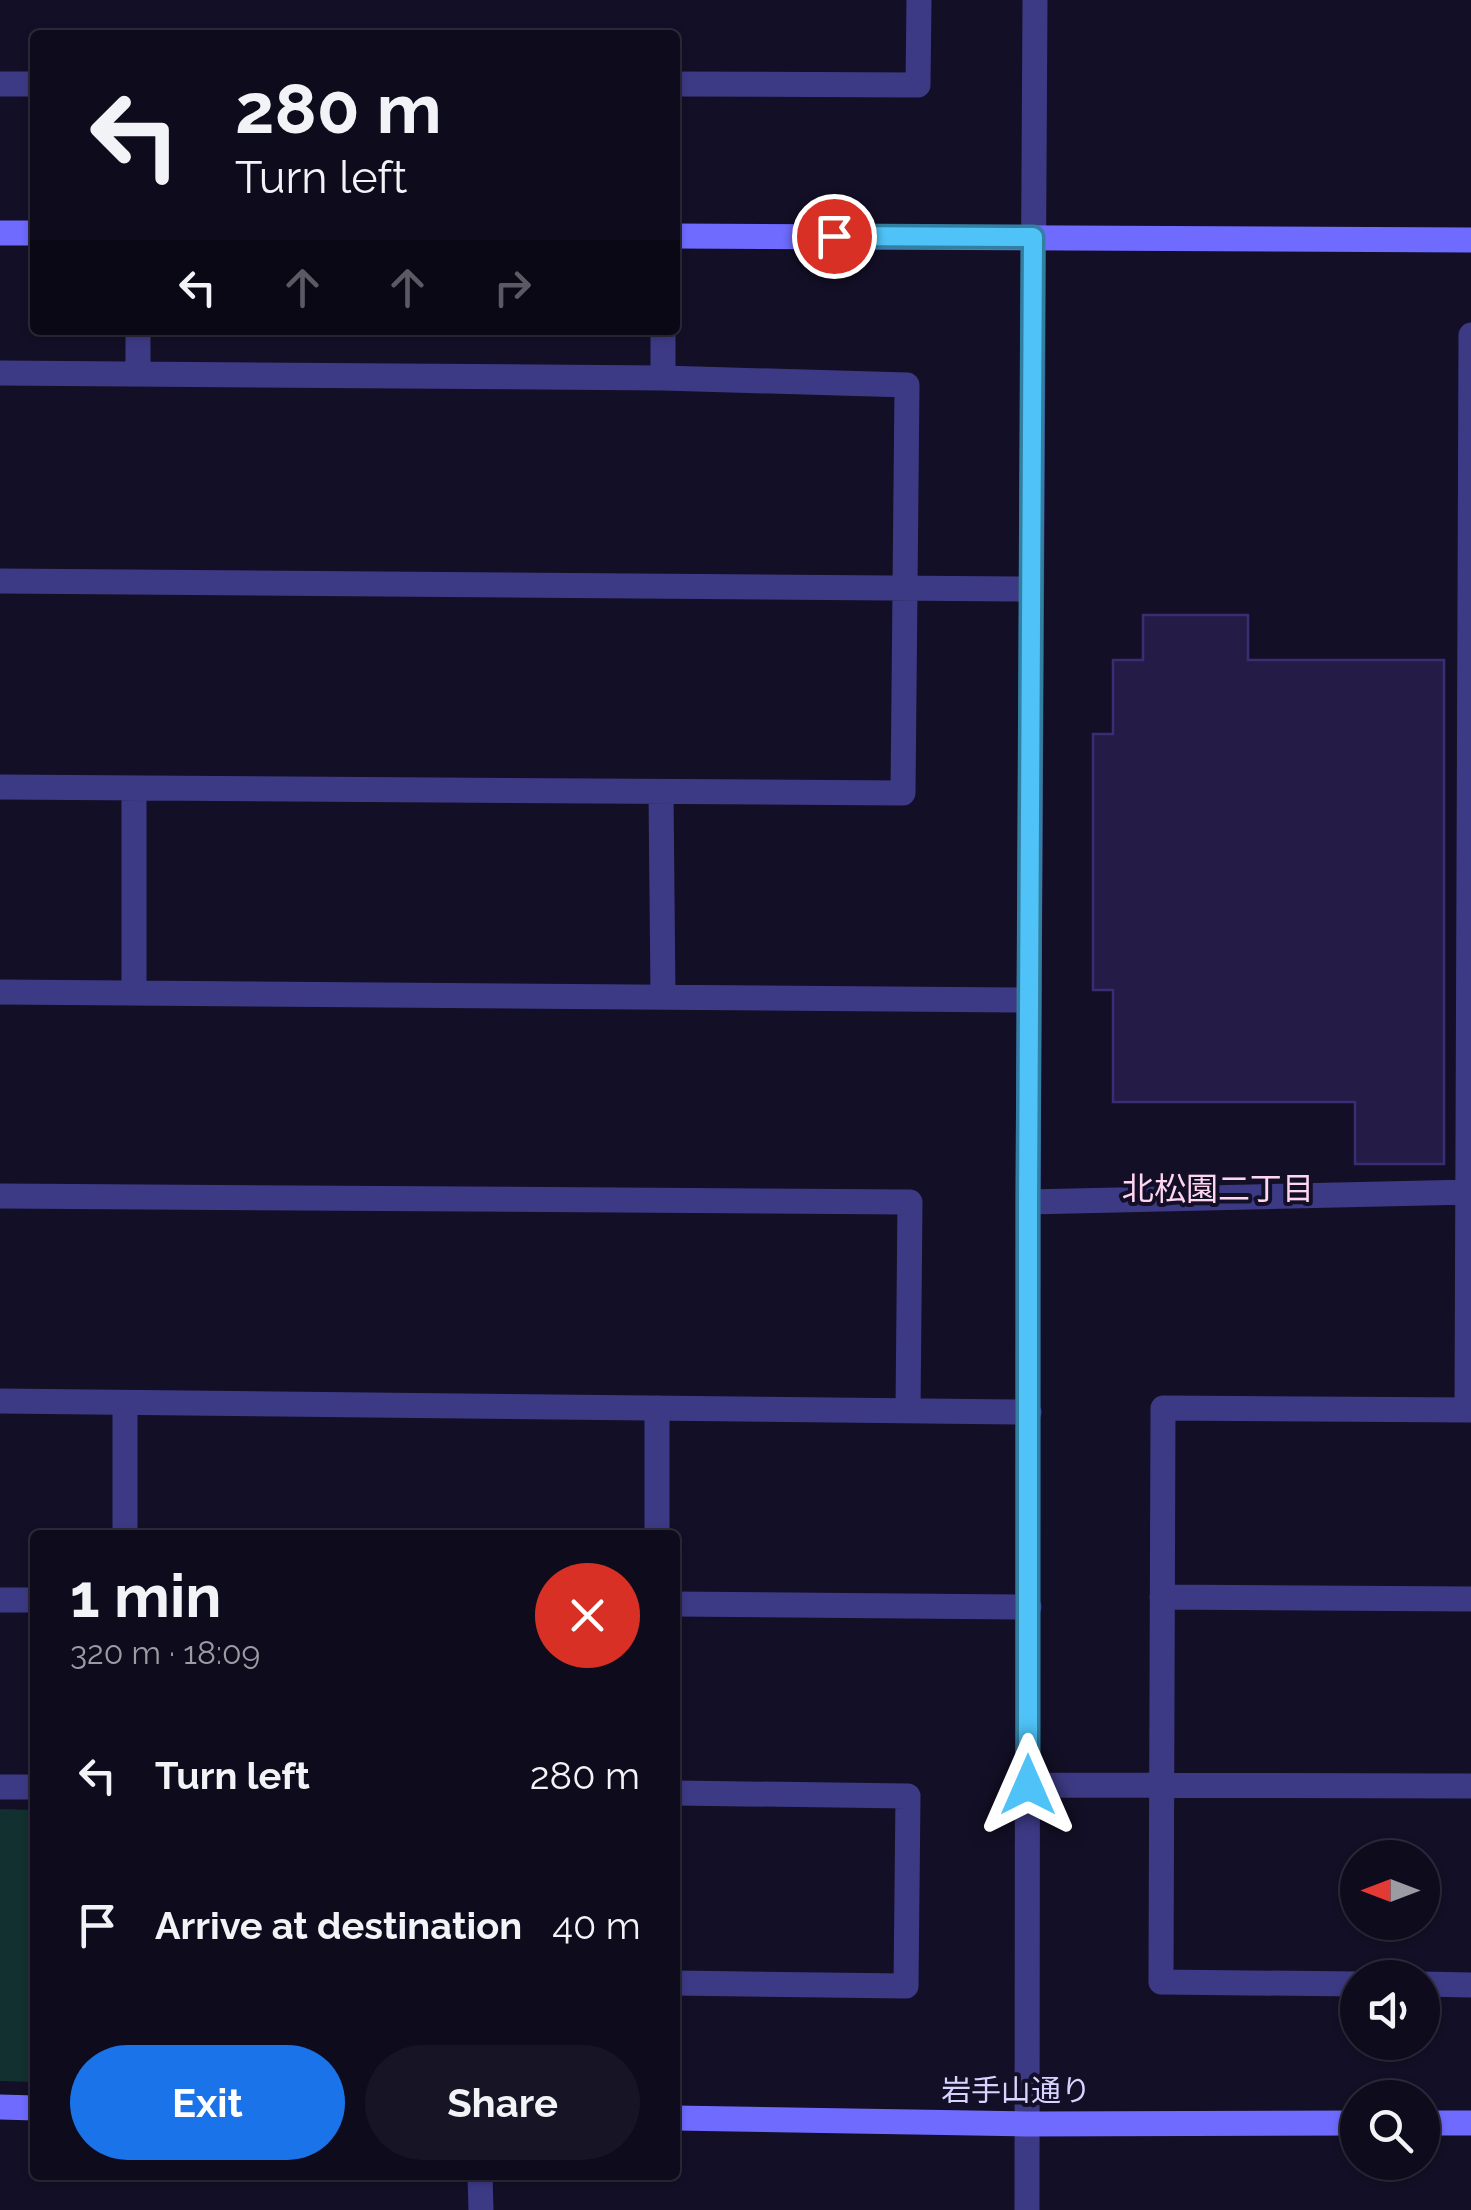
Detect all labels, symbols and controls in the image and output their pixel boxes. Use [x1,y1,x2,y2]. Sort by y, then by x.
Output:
text: 280 m [235,67,442,149]
icon: left [70,70,200,200]
text: Turn left [235,151,407,204]
pin [792,194,877,279]
icon: arrive [807,209,862,264]
icon: left [170,260,225,315]
icon: ahead [275,260,330,315]
icon: ahead [380,260,435,315]
icon: right [485,260,540,315]
district label: 北松園二丁目 [1122,1170,1314,1207]
text: 1 min [70,1561,221,1631]
button: close [535,1563,640,1668]
text: 320 m · 18:09 [70,1634,260,1671]
position arrow [976,1733,1080,1837]
icon: left [70,1748,125,1803]
text: Turn left [155,1753,310,1798]
text: 280 m [530,1753,640,1798]
north arrow [1340,1840,1440,1940]
map controls [1340,1840,1440,2180]
icon: arrive [70,1898,125,1953]
text: Arrive at destination [155,1903,522,1948]
text: 40 m [552,1903,641,1948]
button: sound [1340,1960,1440,2060]
button: Exit [70,2045,345,2160]
button: Share [365,2045,640,2160]
street label: 岩手山通り [941,2073,1091,2108]
button: search [1340,2080,1440,2180]

